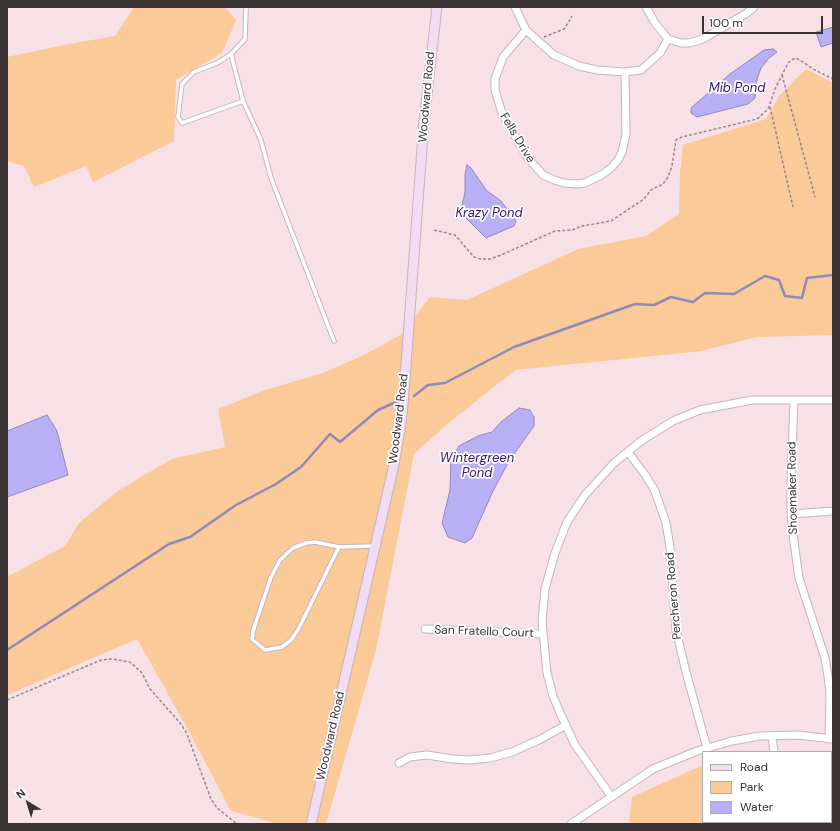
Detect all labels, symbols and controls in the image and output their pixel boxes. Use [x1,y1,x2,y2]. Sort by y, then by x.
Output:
scale bar [704,8,825,34]
text: 100 m [709,15,743,31]
street label: Woodward Road [416,51,438,143]
water label: Mib Pond [709,81,765,97]
street label: Fells Drive [496,110,538,166]
water label: Krazy Pond [455,206,523,222]
street label: Woodward Road [386,373,412,465]
street label: Shoemaker Road [785,441,801,535]
water label: Wintergreen Pond [440,451,514,482]
street label: Percheron Road [663,552,685,640]
street label: San Fratello Court [434,623,534,641]
street label: Woodward Road [314,690,348,782]
legend [702,751,832,823]
text: Road [740,759,768,775]
text: Park [740,779,764,795]
north arrow [8,783,48,823]
text: N [13,786,28,802]
text: Water [740,799,773,815]

